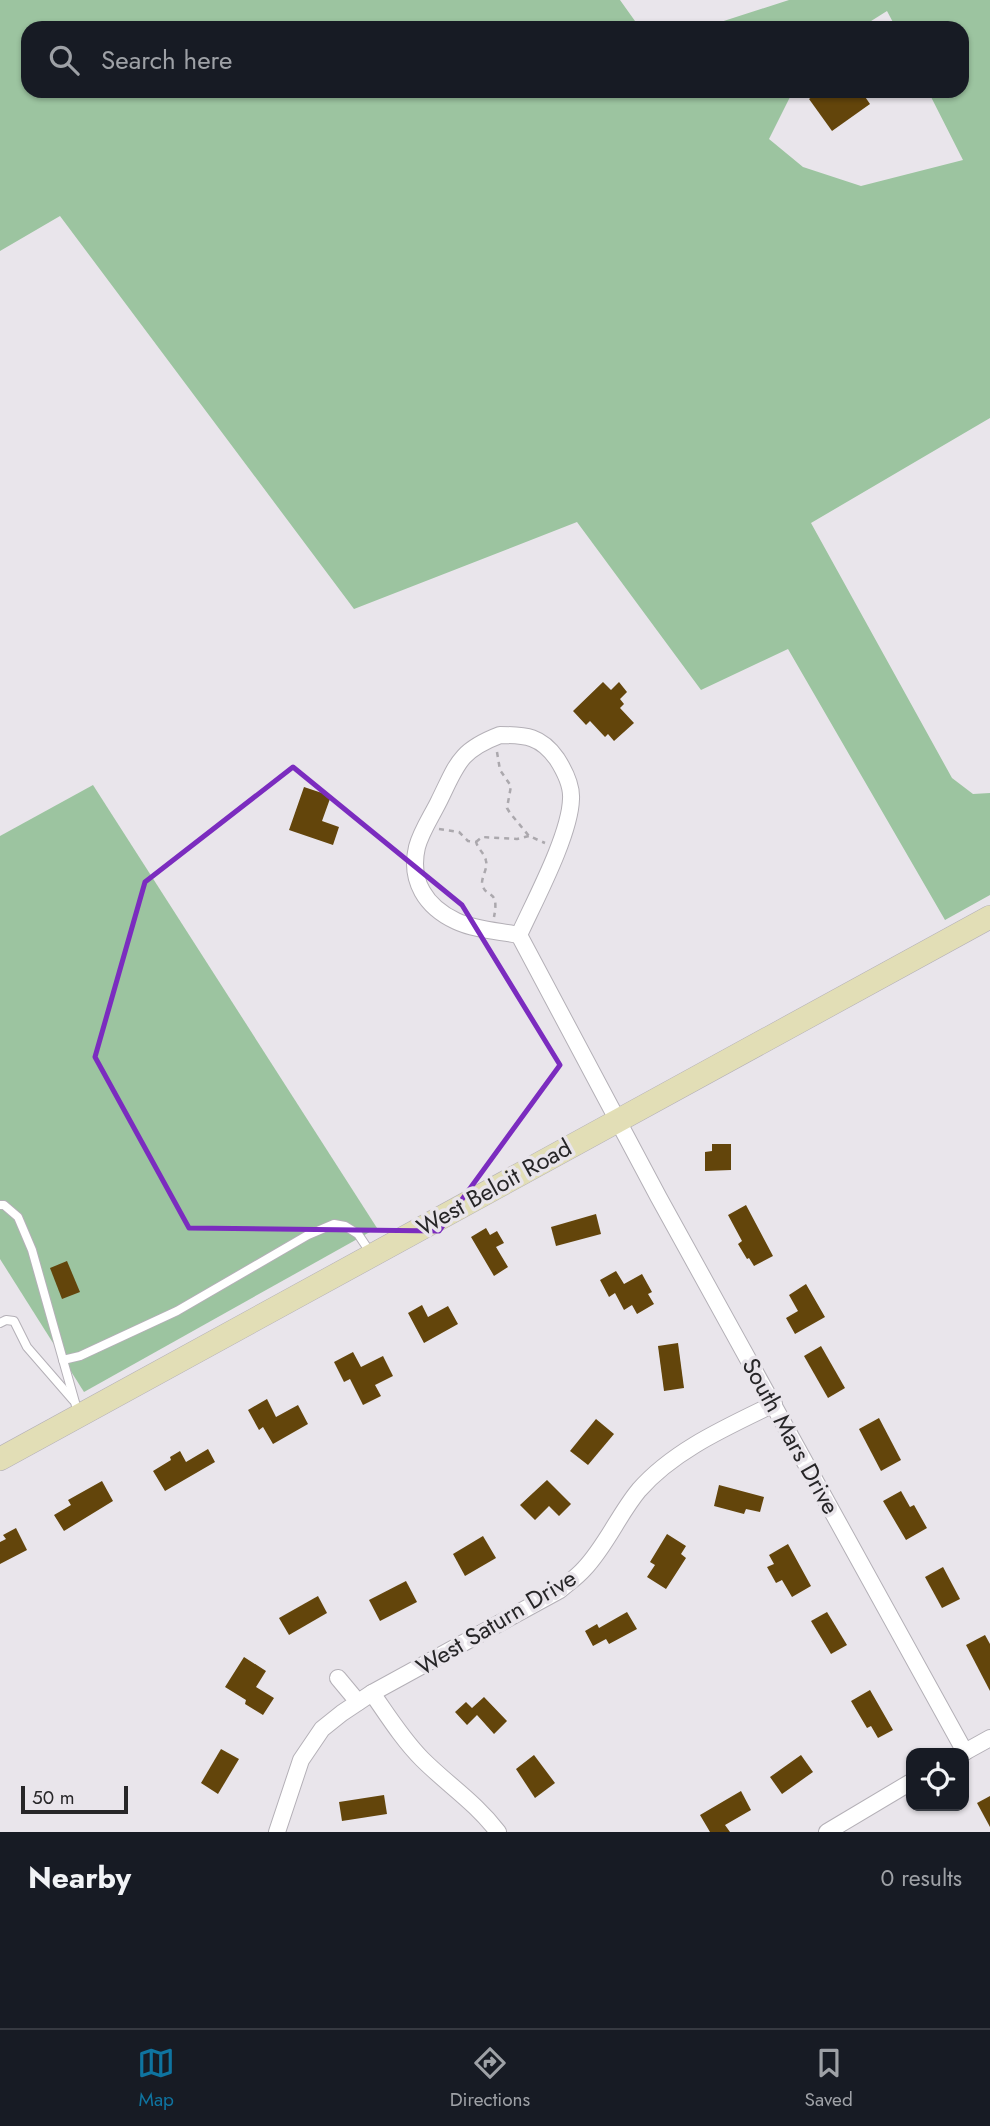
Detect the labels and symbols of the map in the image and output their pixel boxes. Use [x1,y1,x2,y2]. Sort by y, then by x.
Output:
street label: West Beloit Road [410,1130,578,1244]
street label: South Mars Drive [734,1351,848,1521]
street label: West Saturn Drive [409,1560,583,1684]
scale bar [21,1783,128,1815]

